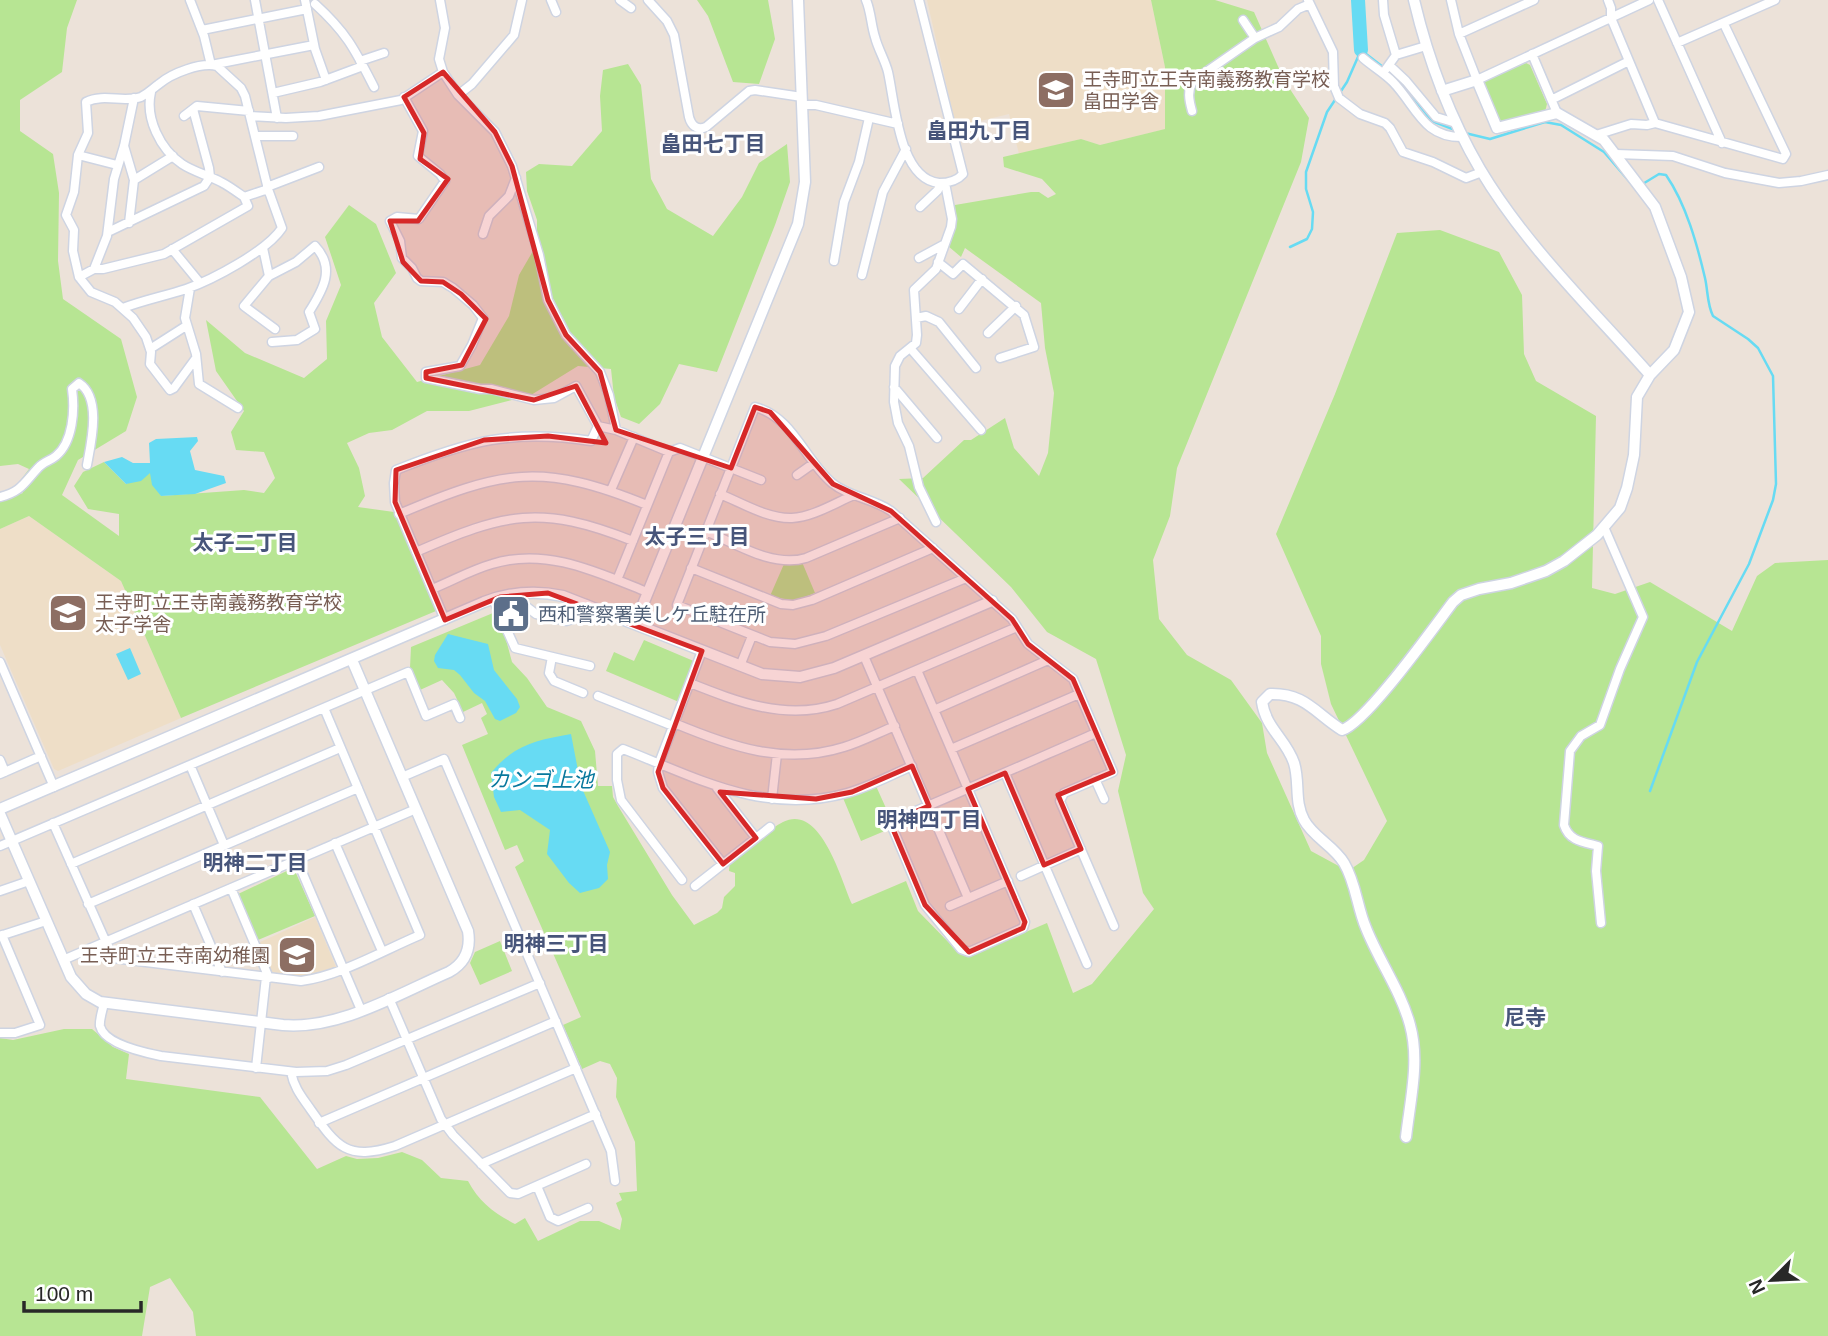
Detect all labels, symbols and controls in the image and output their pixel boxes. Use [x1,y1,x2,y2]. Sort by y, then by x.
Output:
school or university icon: 王寺町立王寺南義務教育学校 畠田学舎 [1035,69,1077,111]
place label: 王寺町立王寺南義務教育学校 畠田学舎 [1083,69,1330,112]
district label: 畠田九丁目 [927,119,1032,142]
district label: 畠田七丁目 [661,132,766,155]
district label: 太子三丁目 [645,525,750,548]
district label: 太子二丁目 [193,531,298,554]
school or university icon: 王寺町立王寺南義務教育学校 太子学舎 [47,592,89,634]
place label: 王寺町立王寺南義務教育学校 太子学舎 [95,592,342,635]
public building icon: 西和警察署美しケ丘駐在所 [490,593,532,635]
place label: 西和警察署美しケ丘駐在所 [538,604,766,625]
water label: カンゴ上池 [489,768,595,791]
district label: 明神四丁目 [877,808,982,831]
district label: 明神二丁目 [203,851,308,874]
district label: 明神三丁目 [504,932,609,955]
school or university icon: 王寺町立王寺南幼稚園 [276,934,318,976]
place label: 王寺町立王寺南幼稚園 [80,945,270,966]
district label: 尼寺 [1504,1006,1546,1029]
north arrow [1737,1245,1807,1315]
scale bar [24,1270,142,1314]
text: N [1745,1276,1769,1297]
text: 100 m [35,1282,93,1305]

